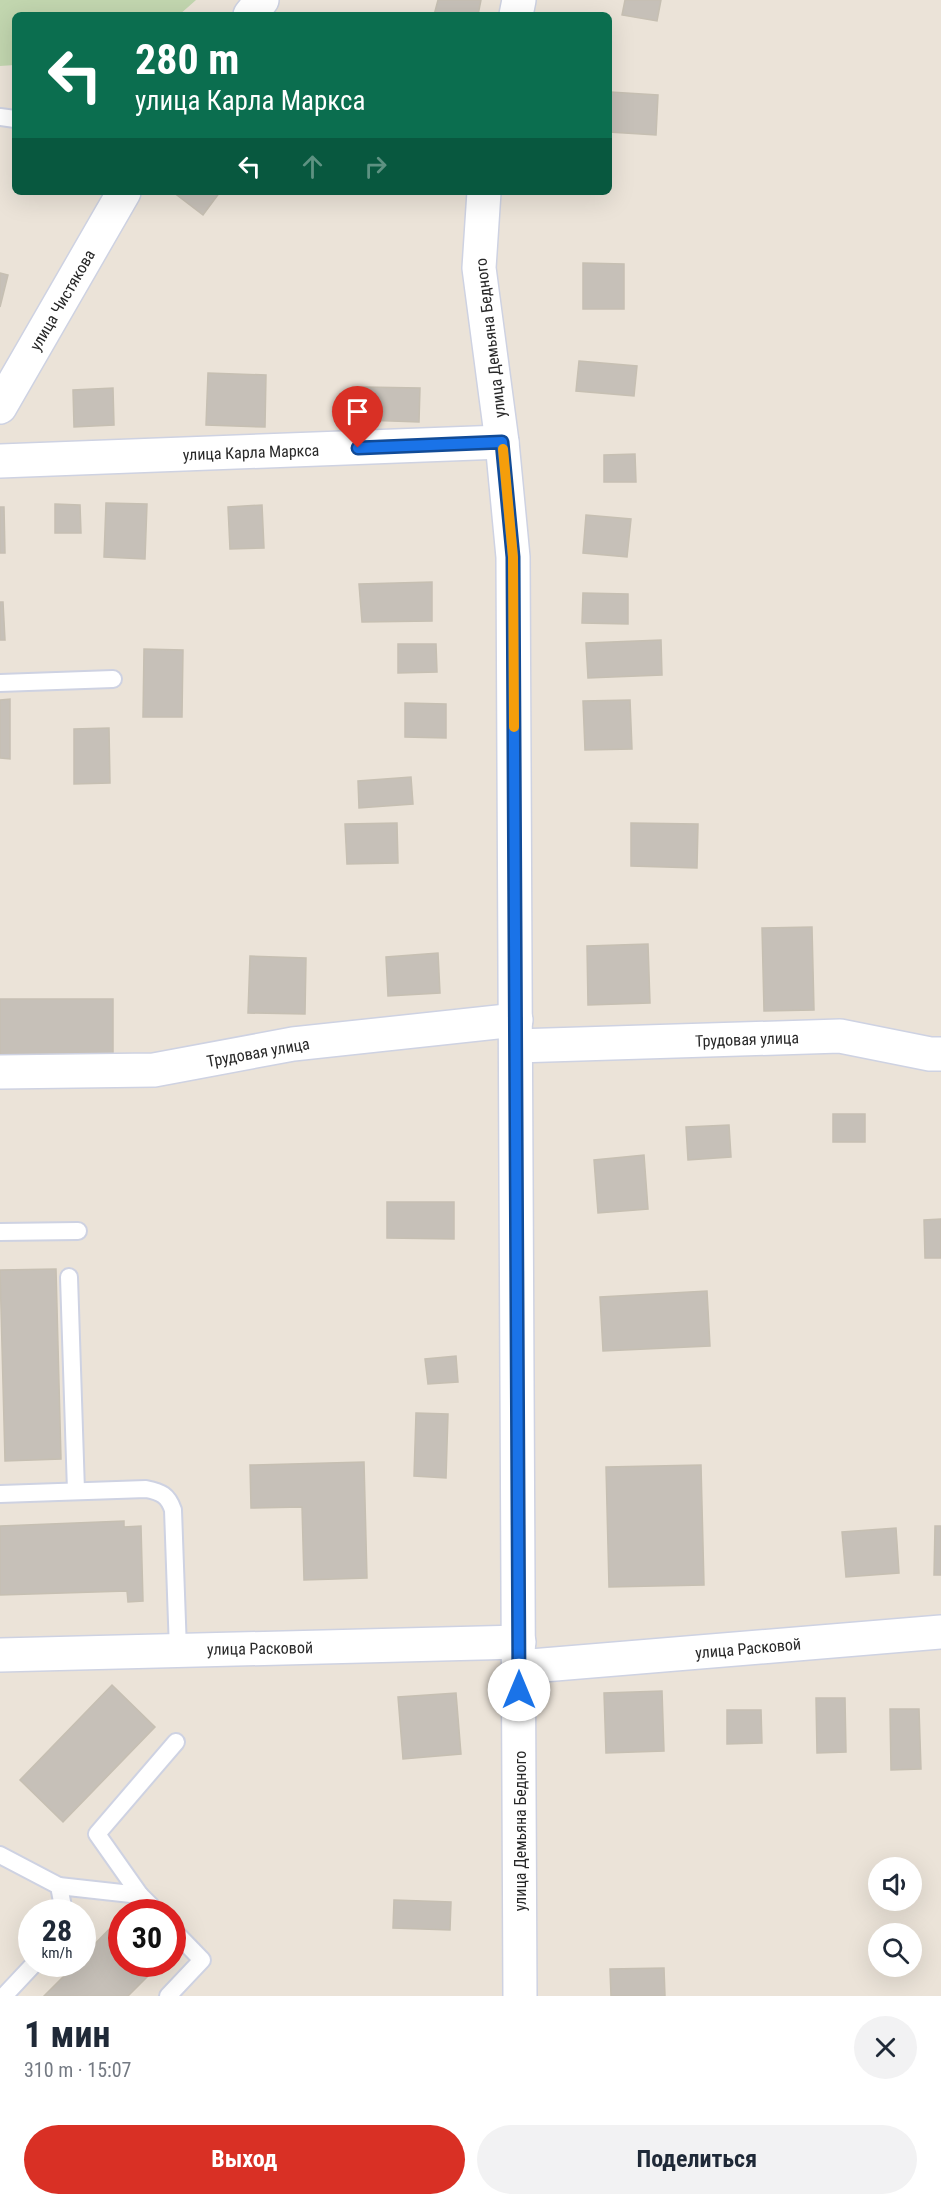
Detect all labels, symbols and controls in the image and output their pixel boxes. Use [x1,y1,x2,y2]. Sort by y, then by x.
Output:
text: 280 m [135,35,240,84]
icon: left [36,36,114,114]
text: улица Карла Маркса [135,85,365,117]
icon: left [233,150,266,183]
icon: ahead [296,150,329,183]
icon: right [359,150,392,183]
street label: улица Чистякова [26,246,99,354]
street label: улица Демьяна Бедного [471,257,510,419]
pin [332,386,383,448]
icon: arrive [341,395,374,428]
street label: улица Карла Маркса [182,441,320,464]
street label: Трудовая улица [695,1028,799,1051]
street label: Трудовая улица [205,1034,311,1071]
street label: улица Расковой [694,1634,802,1663]
street label: улица Расковой [207,1638,313,1659]
position arrow [487,1658,551,1722]
street label: улица Демьяна Бедного [511,1751,530,1911]
map controls [868,1857,922,1977]
button: sound [868,1857,922,1911]
speed limit sign: 30 [108,1899,186,1977]
text: 28 [42,1913,72,1948]
button: search [868,1923,922,1977]
text: km/h [42,1944,72,1962]
text: 1 мин [24,2014,110,2056]
button: close [854,2016,917,2079]
text: 310 m · 15:07 [24,2058,131,2082]
button: Выход [24,2125,465,2194]
button: Поделиться [477,2125,917,2194]

